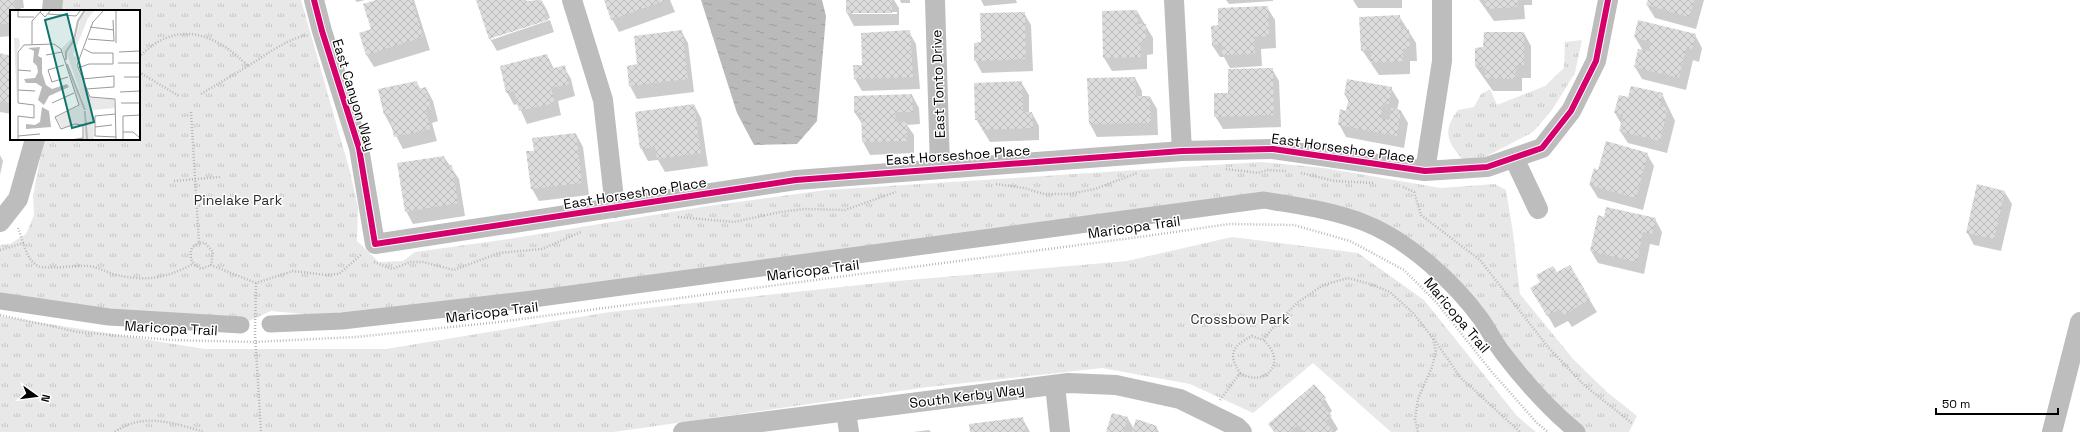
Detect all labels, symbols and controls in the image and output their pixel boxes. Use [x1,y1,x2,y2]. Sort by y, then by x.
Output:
inset map [10,10,140,140]
street label: East Tonto Drive [927,29,949,139]
street label: East Canyon Way [328,37,380,153]
street label: East Horseshoe Place [1270,129,1416,167]
street label: East Horseshoe Place [885,141,1031,169]
street label: East Horseshoe Place [562,173,708,213]
park label: Pinelake Park [194,191,283,209]
street label: Maricopa Trail [1087,212,1181,242]
street label: Maricopa Trail [766,255,860,285]
street label: Maricopa Trail [1420,273,1494,357]
street label: Maricopa Trail [445,297,539,327]
park label: Crossbow Park [1191,310,1290,328]
street label: Maricopa Trail [124,317,218,339]
north arrow [16,376,56,416]
street label: South Kerby Way [908,380,1026,412]
scale bar [1936,390,2058,416]
text: N [38,393,53,404]
text: 50 m [1942,396,1970,412]

